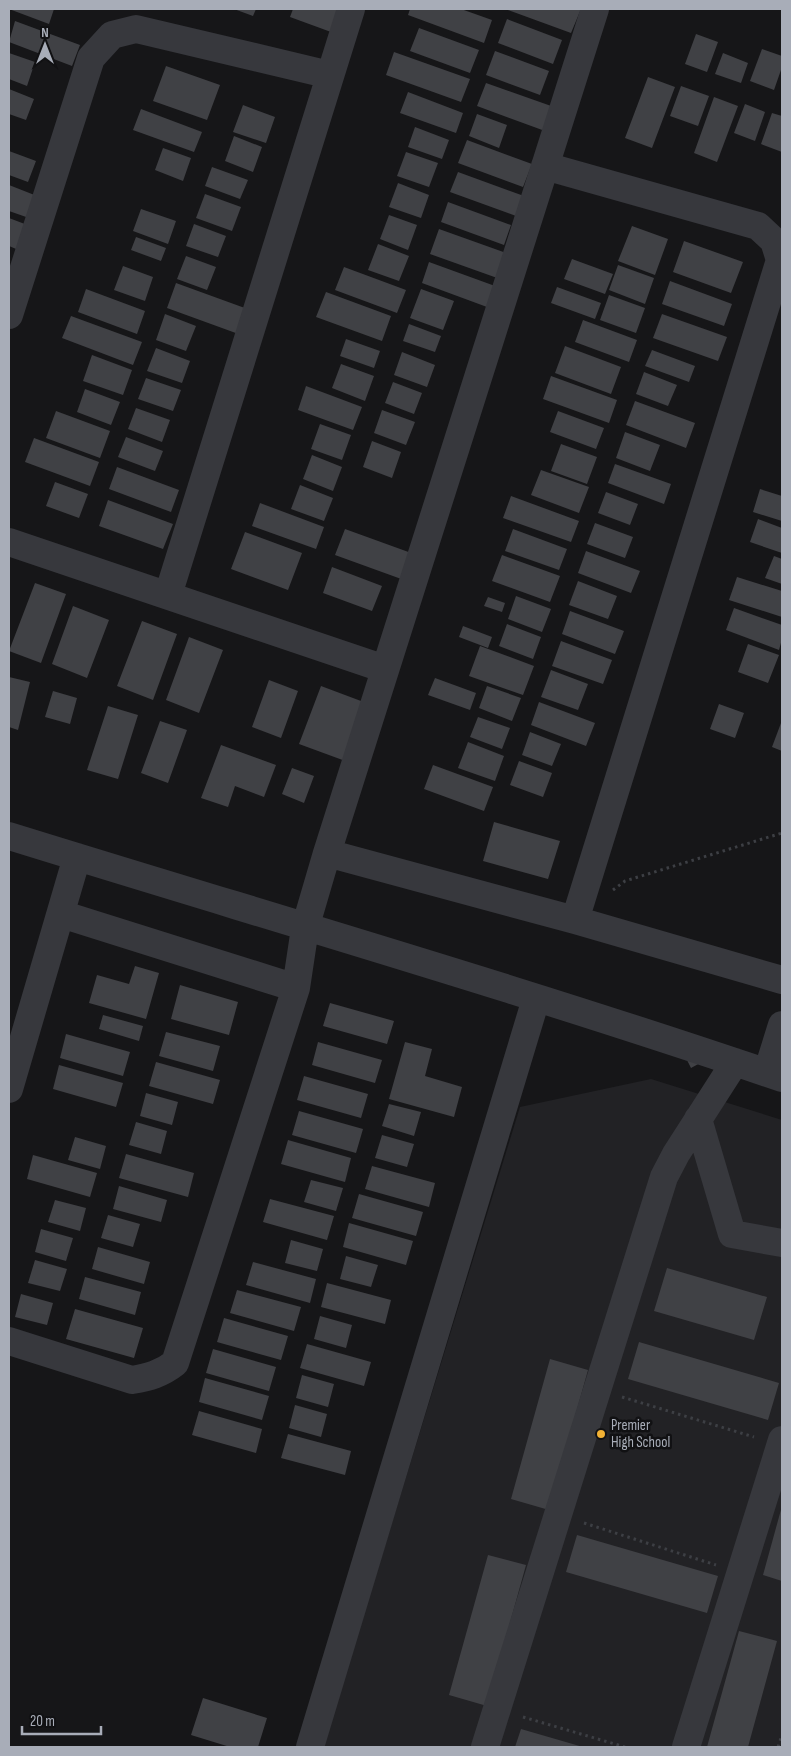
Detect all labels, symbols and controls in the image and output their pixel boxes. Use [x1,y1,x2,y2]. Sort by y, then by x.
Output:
north arrow [20,20,70,70]
text: N [41,24,49,41]
place label: Premier High School [611,1416,670,1452]
marker: Premier High School [595,1428,607,1440]
scale bar [22,1704,101,1736]
text: 20 m [30,1712,55,1731]

